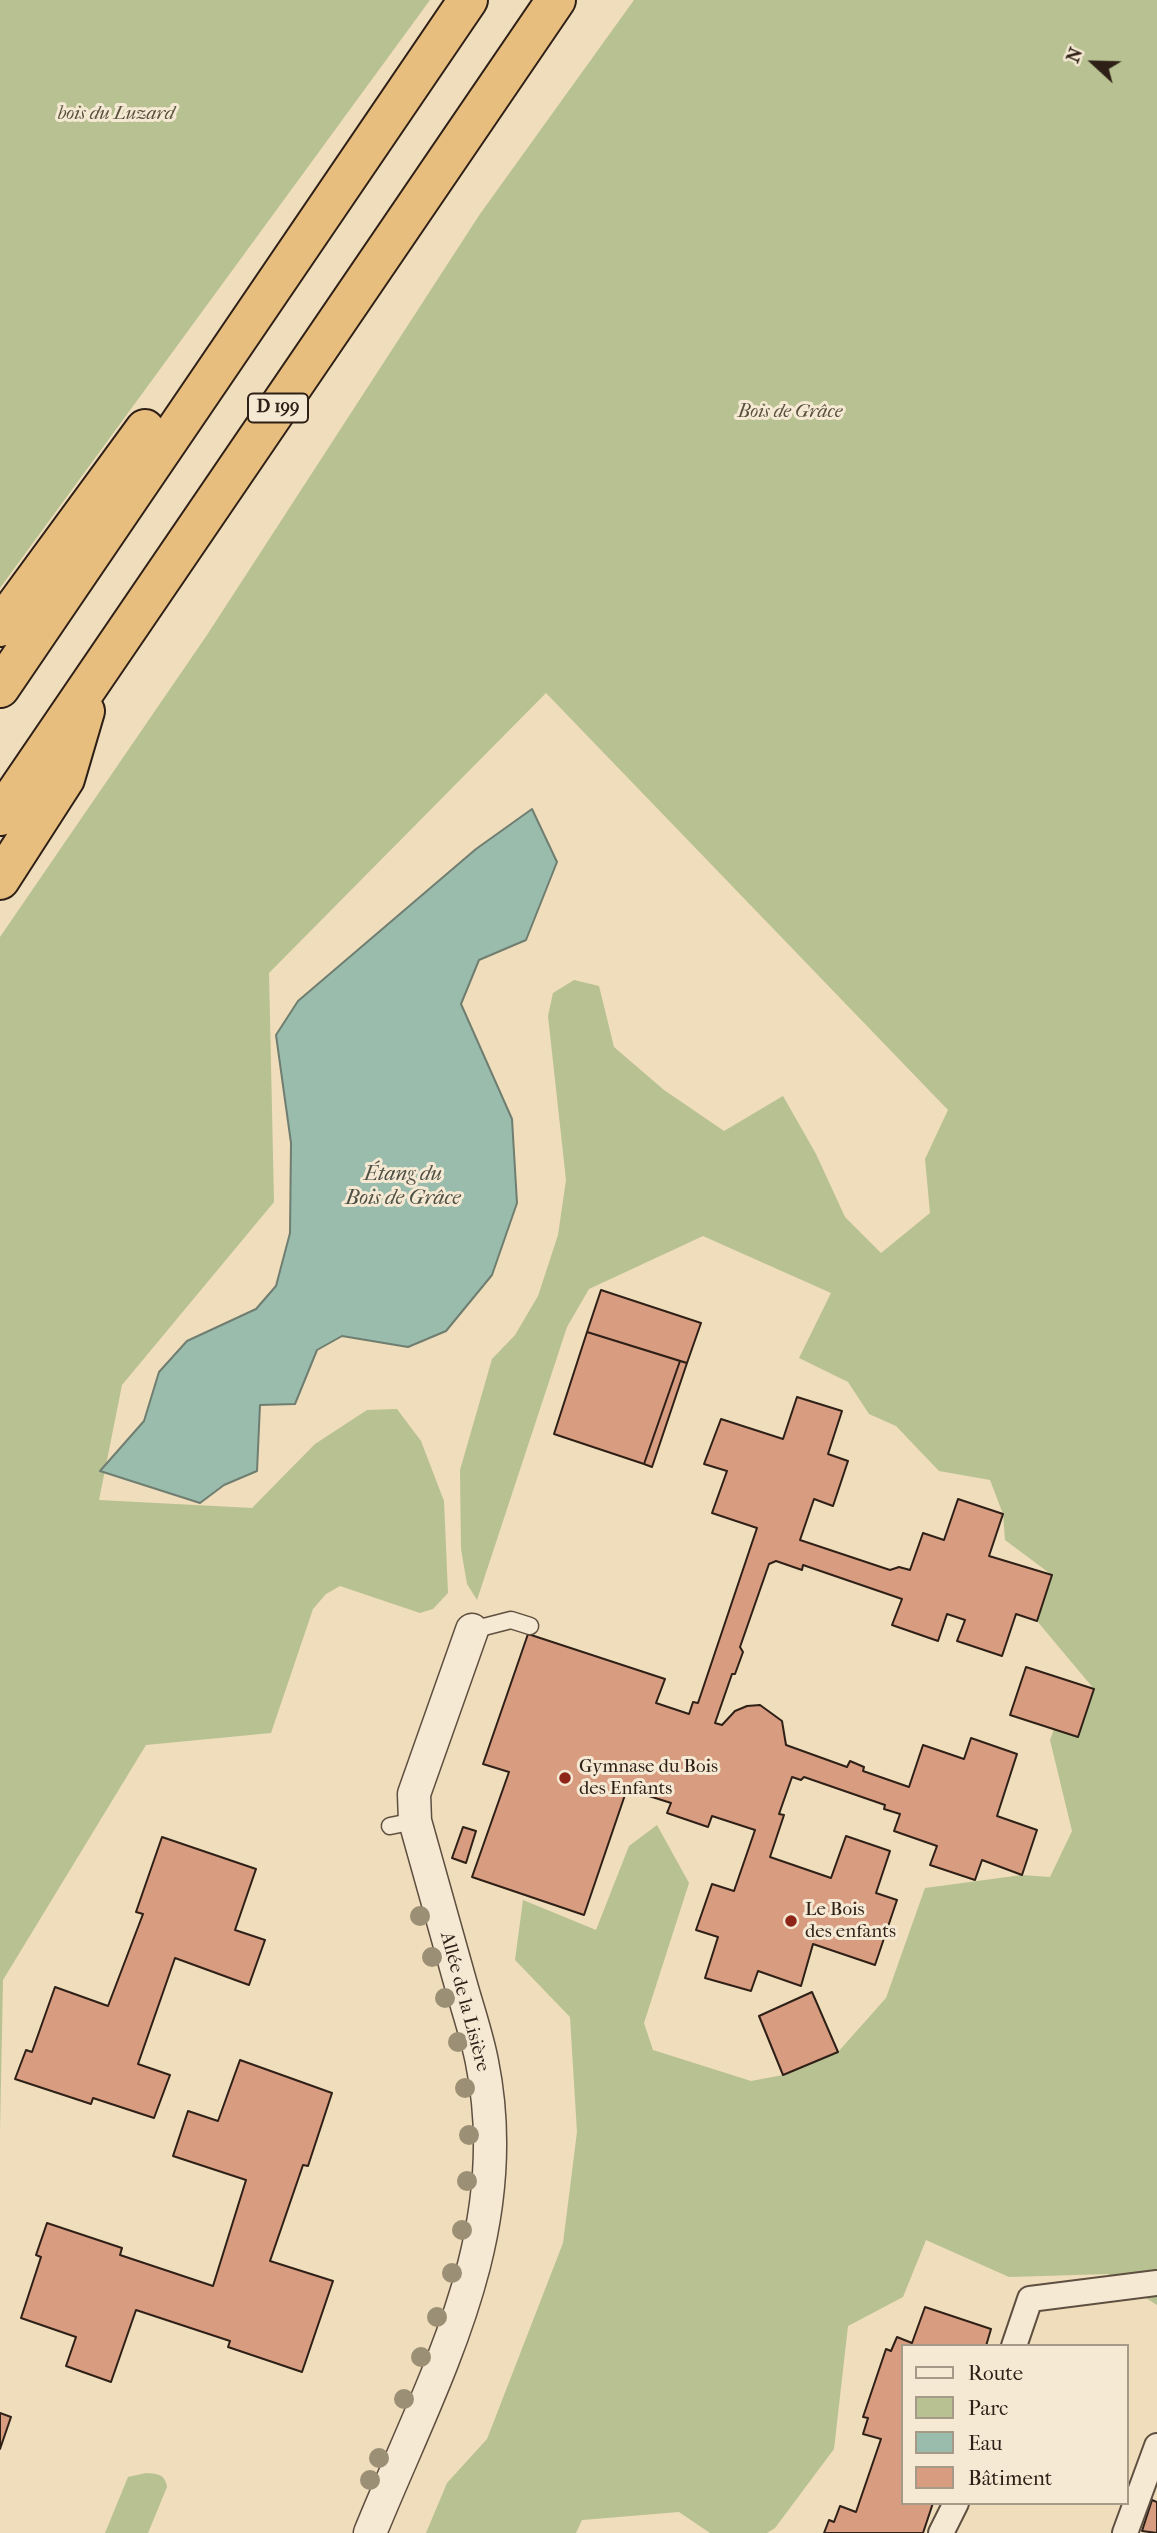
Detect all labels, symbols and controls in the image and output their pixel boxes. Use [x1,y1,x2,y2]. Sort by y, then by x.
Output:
north arrow [1059,28,1129,98]
text: N [1062,44,1087,66]
park label: bois du Luzard [58,103,174,125]
road number: D 199 [248,394,308,422]
park label: Bois de Grâce [738,401,842,423]
water label: Étang du Bois de Grâce [345,1162,461,1212]
place label: Gymnase du Bois des Enfants [579,1756,718,1800]
marker: Gymnase du Bois des Enfants [557,1770,573,1786]
place label: Le Bois des enfants [805,1899,896,1943]
marker: Le Bois des enfants [783,1913,799,1929]
street label: Allée de la Lisière [434,1930,494,2074]
legend [902,2344,1129,2505]
text: Route [968,2361,1023,2385]
text: Parc [968,2396,1008,2420]
text: Eau [968,2431,1002,2455]
text: Bâtiment [968,2466,1052,2490]

